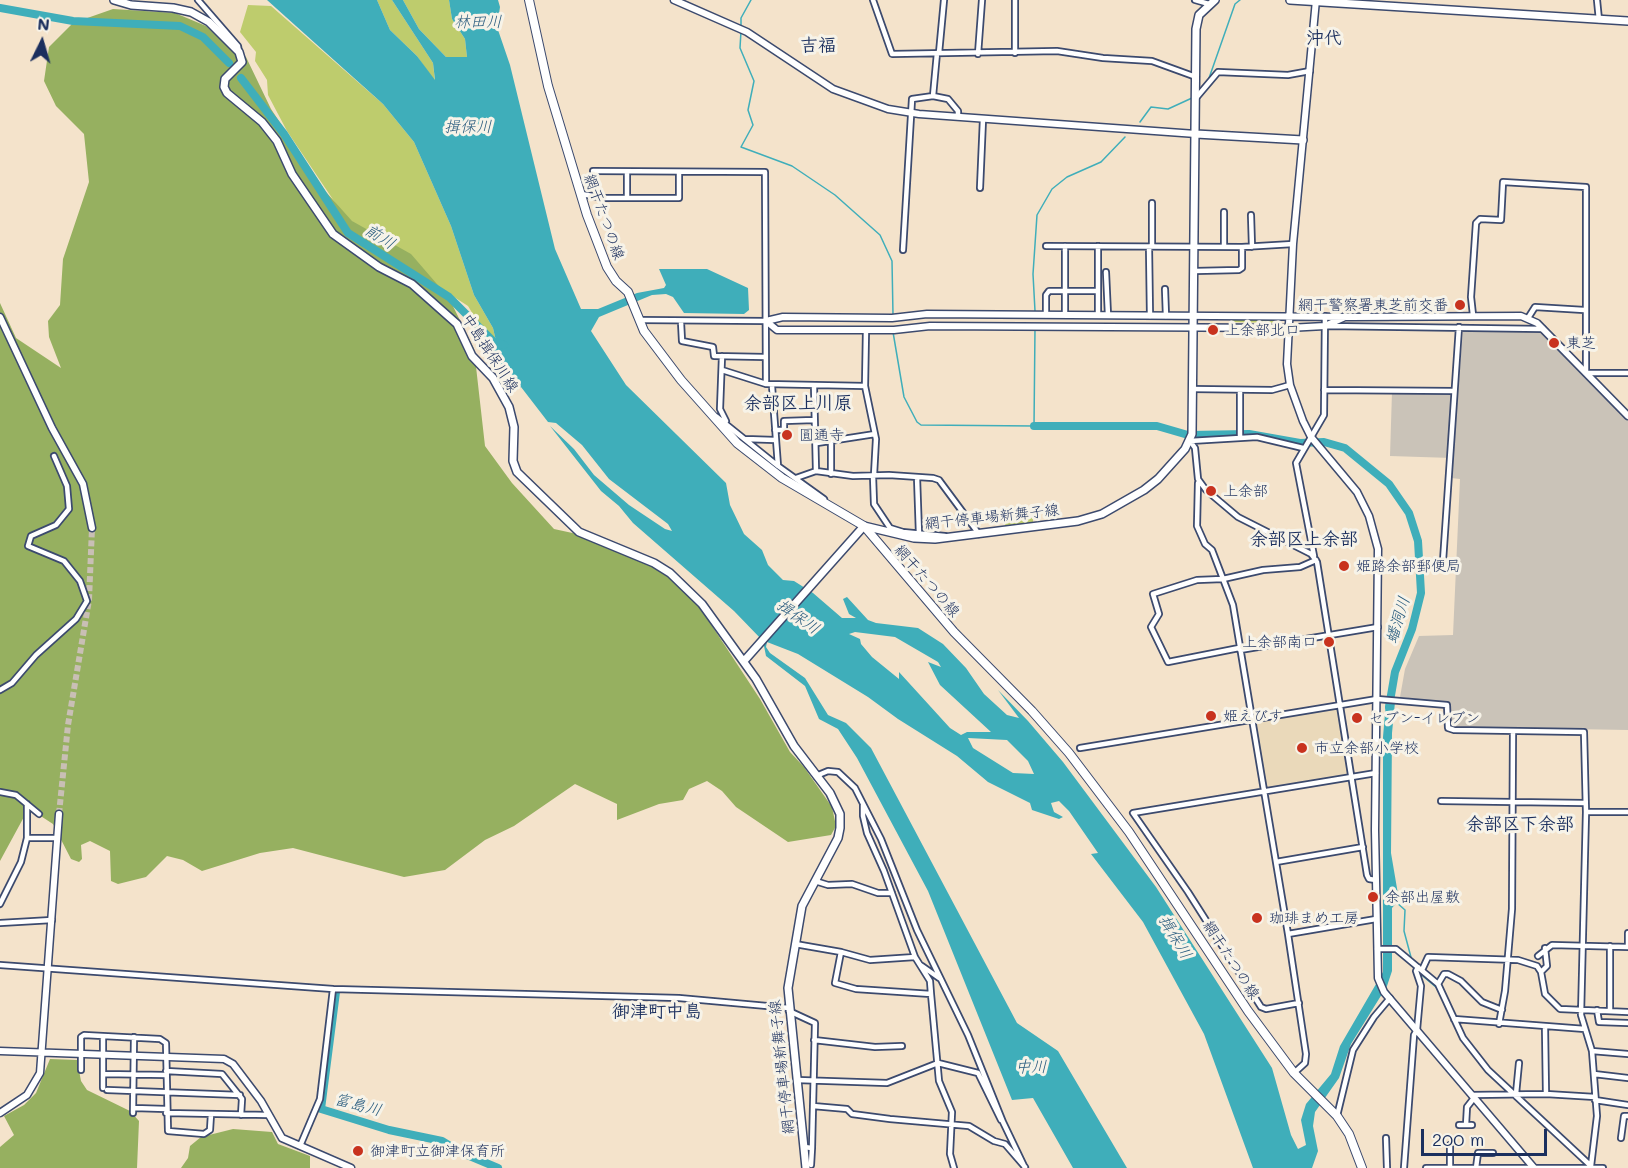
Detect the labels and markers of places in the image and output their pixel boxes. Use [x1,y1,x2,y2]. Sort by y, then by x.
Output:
place label: 網干警察署東芝前交番 [1298,296,1448,314]
marker: 網干警察署東芝前交番 [1453,298,1467,312]
place label: 上余部北口 [1225,321,1300,339]
marker: 上余部北口 [1206,323,1220,337]
place label: 東芝 [1566,334,1596,352]
marker: 東芝 [1547,336,1561,350]
place label: 圓通寺 [799,426,844,444]
marker: 圓通寺 [780,428,794,442]
place label: 上余部 [1223,482,1268,500]
marker: 上余部 [1204,484,1218,498]
place label: 姫路余部郵便局 [1356,557,1461,575]
marker: 姫路余部郵便局 [1337,559,1351,573]
place label: 上余部南口 [1242,633,1317,651]
marker: 上余部南口 [1322,635,1336,649]
place label: 姫えびす [1223,707,1283,725]
marker: 姫えびす [1204,709,1218,723]
place label: セブン-イレブン [1369,709,1480,727]
marker: セブン-イレブン [1350,711,1364,725]
place label: 市立余部小学校 [1314,739,1419,757]
marker: 市立余部小学校 [1295,741,1309,755]
place label: 余部出屋敷 [1385,888,1460,906]
marker: 余部出屋敷 [1366,890,1380,904]
place label: 珈琲まめ工房 [1269,909,1359,927]
marker: 珈琲まめ工房 [1250,911,1264,925]
place label: 御津町立御津保育所 [370,1142,505,1160]
marker: 御津町立御津保育所 [351,1144,365,1158]

